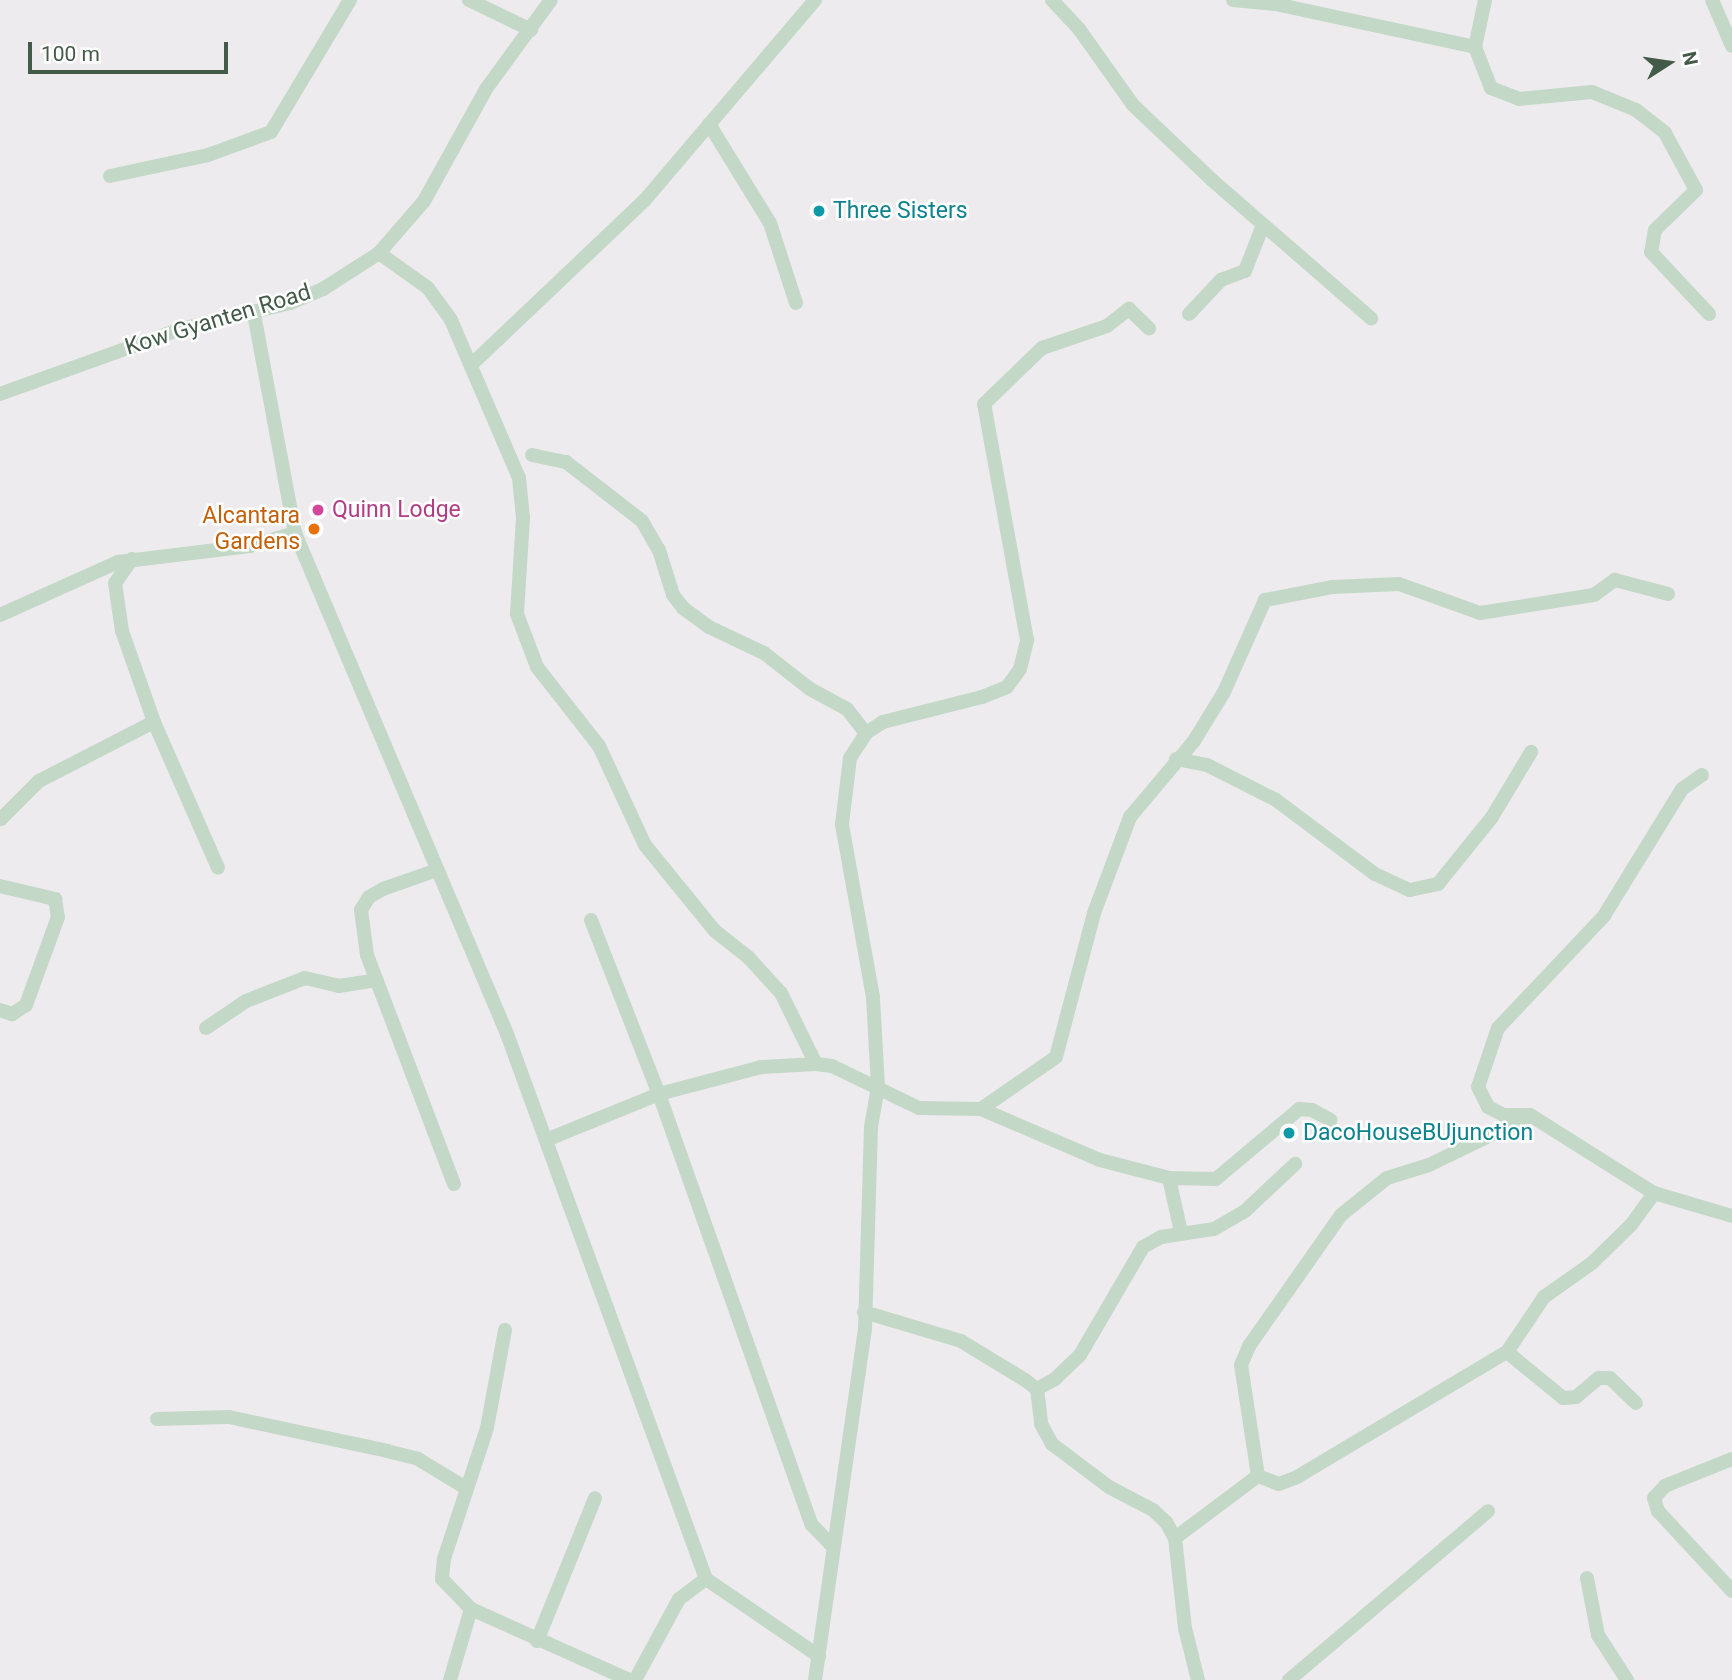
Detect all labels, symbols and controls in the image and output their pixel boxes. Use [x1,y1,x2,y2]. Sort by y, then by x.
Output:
scale bar [32,28,231,72]
north arrow [1634,28,1704,98]
text: 100 m [41,42,100,66]
text: N [1677,50,1703,67]
place label: Three Sisters [833,197,968,225]
marker: Three Sisters [811,203,827,219]
street label: Kow Gyanten Road [122,279,314,361]
place label: Quinn Lodge [332,496,461,524]
place label: Alcantara Gardens [202,502,300,556]
marker: Quinn Lodge [310,502,326,518]
marker: Alcantara Gardens [306,521,322,537]
place label: DacoHouseBUjunction [1303,1119,1533,1147]
marker: DacoHouseBUjunction [1281,1125,1297,1141]

